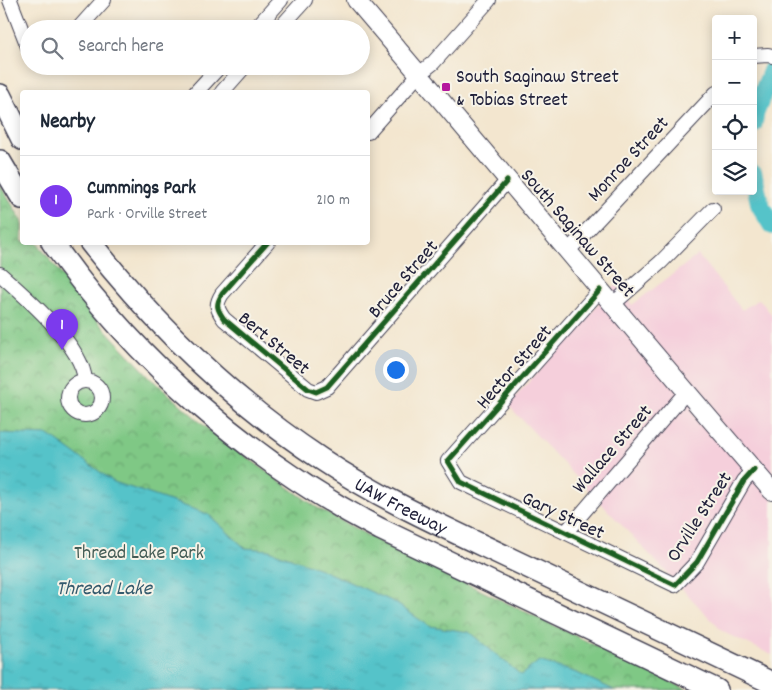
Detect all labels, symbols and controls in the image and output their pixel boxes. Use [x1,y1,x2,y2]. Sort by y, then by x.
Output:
map controls [712,15,757,195]
button: + [712,15,757,60]
search box [20,20,370,75]
icon: search [38,34,66,62]
text: Search here [78,34,164,61]
button: − [712,60,757,105]
place label: South Saginaw Street & Tobias Street [456,64,619,115]
marker: South Saginaw Street & Tobias Street [440,81,452,93]
button: locate [712,105,757,150]
text: Nearby [40,108,95,138]
street label: Monroe Street [582,111,676,209]
button: layers [712,150,757,195]
street label: South Saginaw Street [513,163,641,305]
text: Cummings Park [87,176,196,203]
text: 1 [54,189,58,212]
text: 210 m [316,189,350,212]
text: Park · Orville Street [87,203,207,226]
street label: Bruce Street [362,235,446,325]
street label: Bert Street [231,306,315,383]
pin: 1 [46,309,78,350]
street label: Hector Street [471,320,560,416]
your location [383,357,409,383]
street label: Wallace Street [567,399,660,501]
street label: Orville Street [661,467,740,568]
street label: UAW Freeway [348,472,452,544]
street label: Gary Street [517,485,609,548]
park label: Thread Lake Park [74,540,204,568]
water label: Thread Lake [56,575,154,605]

